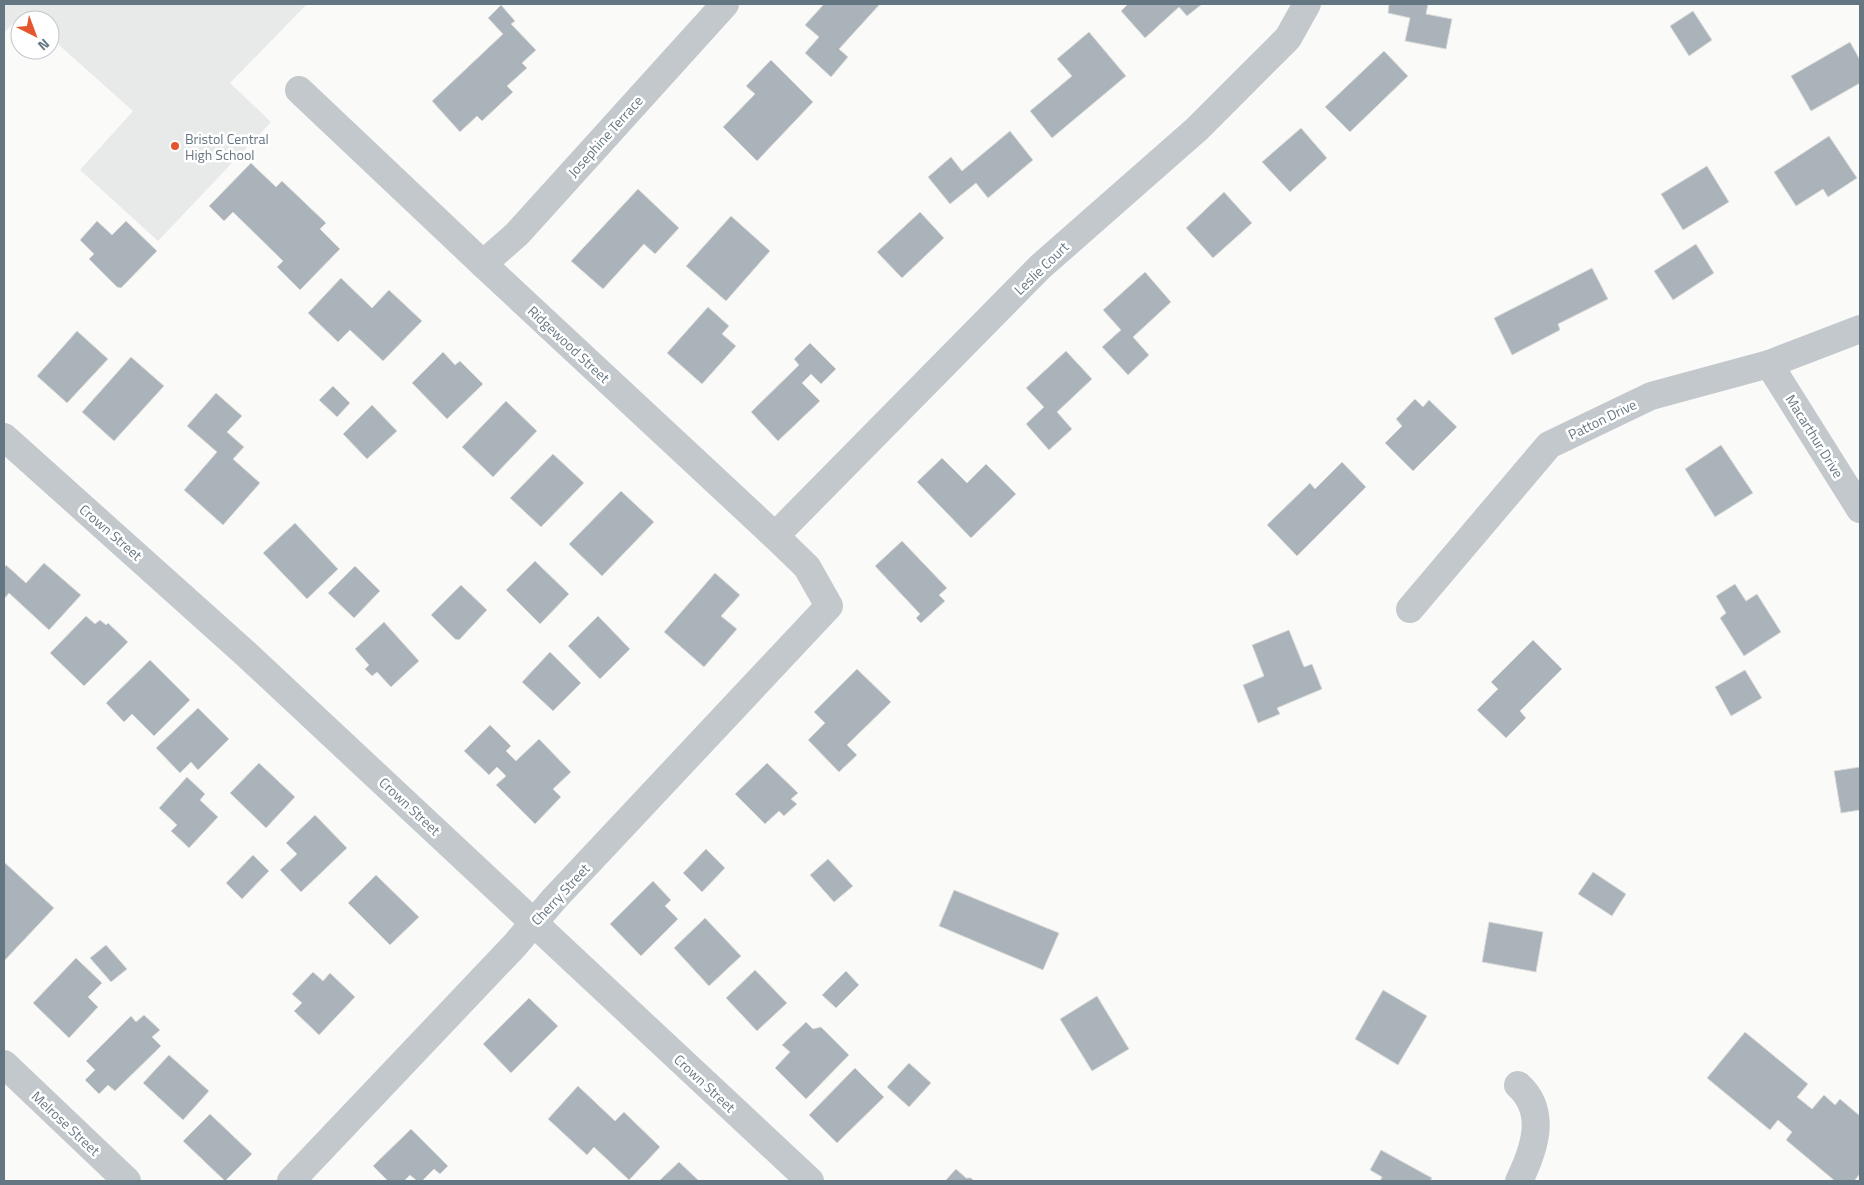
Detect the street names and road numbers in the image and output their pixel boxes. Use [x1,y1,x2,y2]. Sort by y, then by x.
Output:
street label: Josephine Terrace [563,91,647,181]
street label: Leslie Court [1009,237,1073,299]
street label: Ridgewood Street [523,300,615,388]
street label: Macarthur Drive [1781,390,1849,482]
street label: Patton Drive [1564,393,1640,445]
street label: Crown Street [75,499,147,565]
street label: Crown Street [375,772,445,840]
street label: Cherry Street [526,858,594,930]
street label: Crown Street [670,1049,740,1117]
street label: Melrose Street [27,1086,105,1160]

